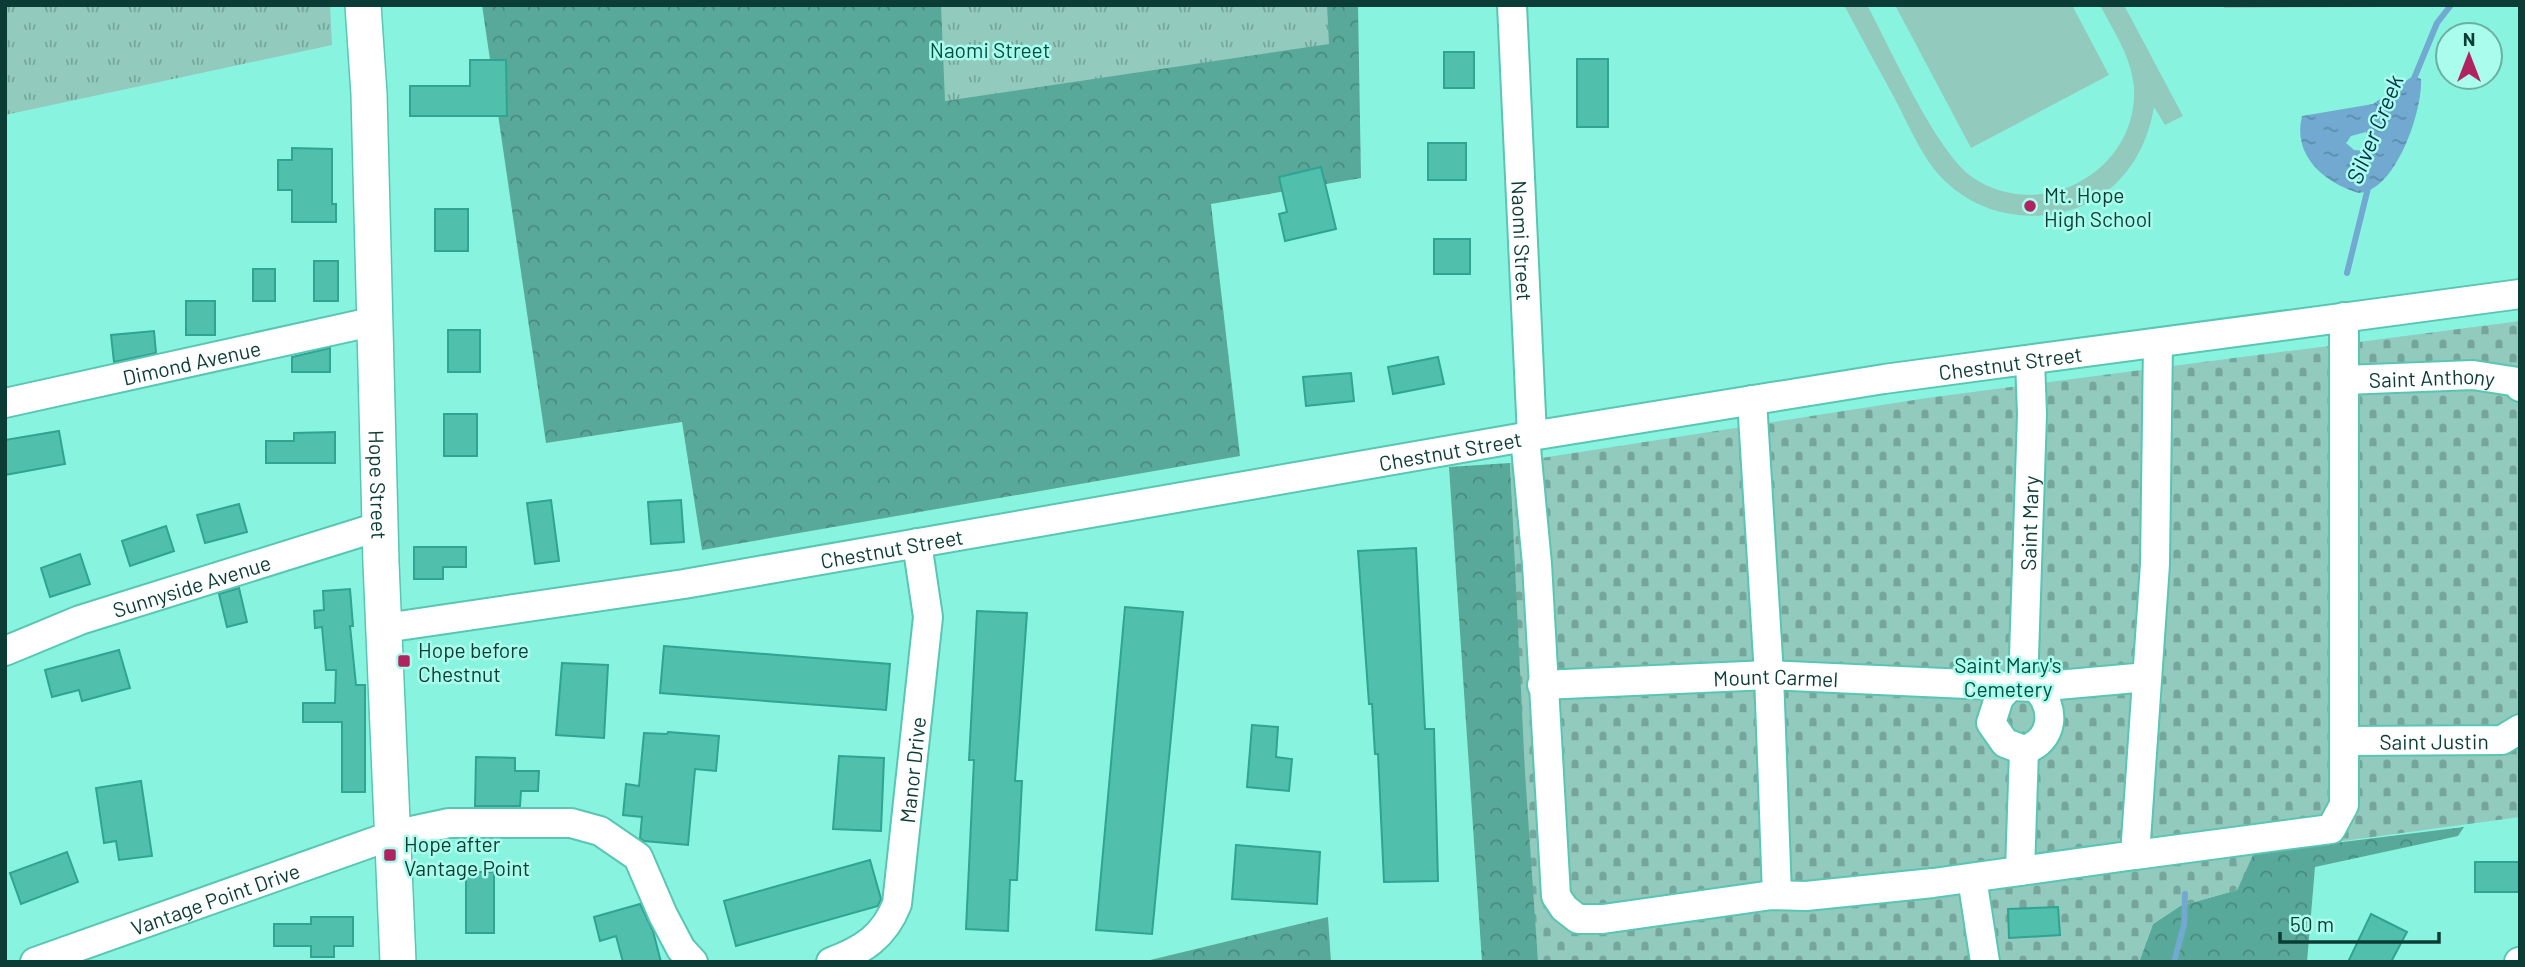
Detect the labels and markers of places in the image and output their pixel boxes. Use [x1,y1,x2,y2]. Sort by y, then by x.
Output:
place label: Mt. Hope High School [2044,182,2152,231]
marker: Mt. Hope High School [2022,198,2038,214]
place label: Hope before Chestnut [418,637,529,686]
marker: Hope before Chestnut [396,653,412,669]
place label: Hope after Vantage Point [404,831,530,880]
marker: Hope after Vantage Point [382,847,398,863]

